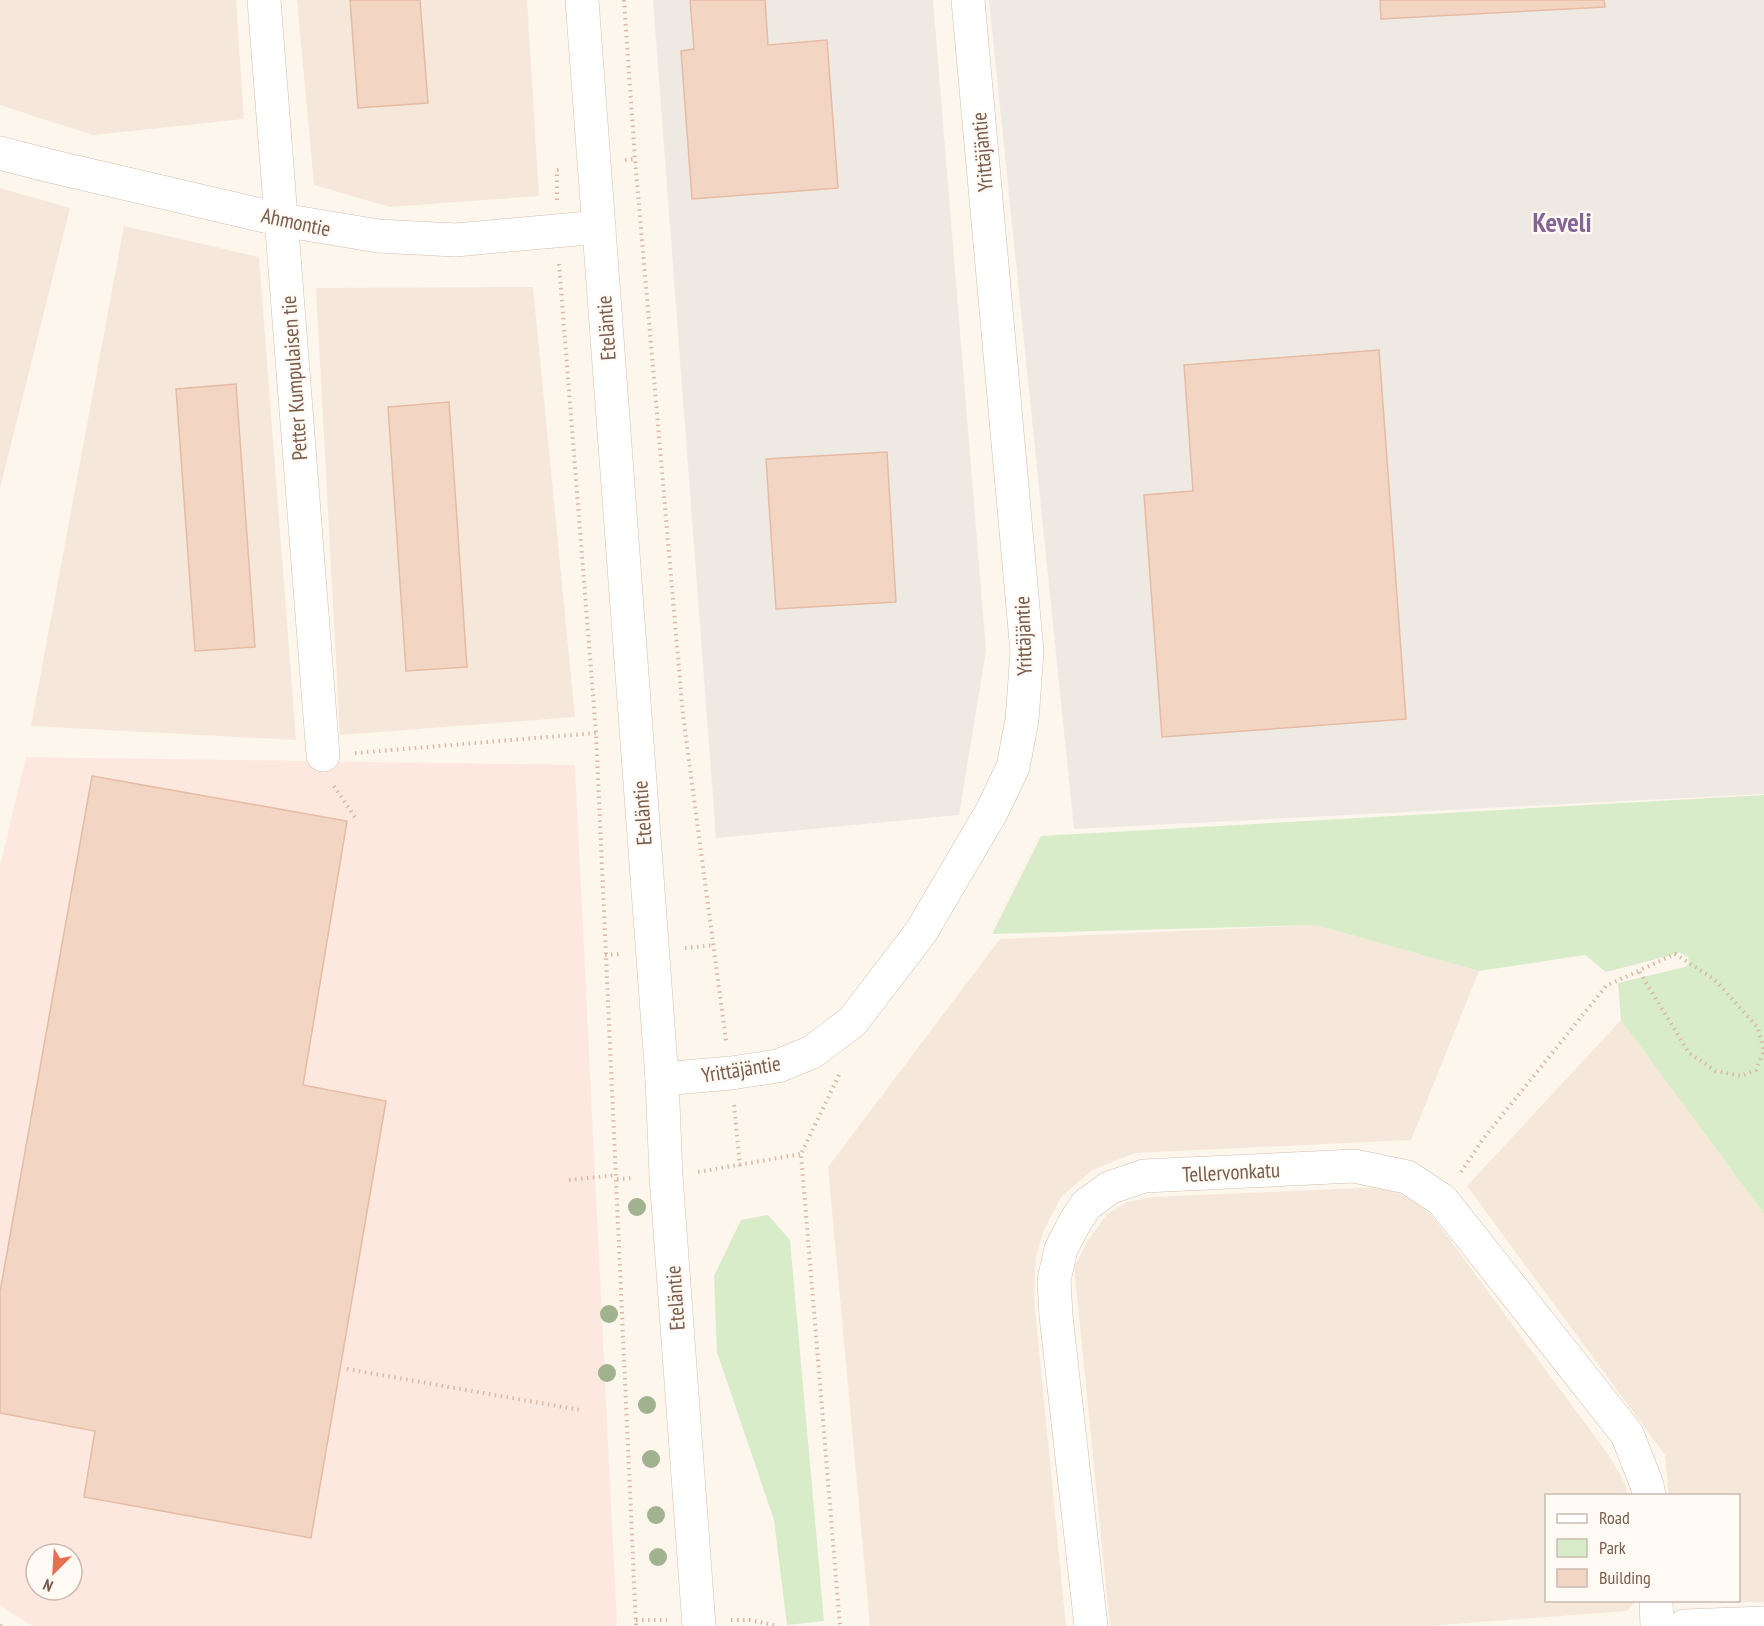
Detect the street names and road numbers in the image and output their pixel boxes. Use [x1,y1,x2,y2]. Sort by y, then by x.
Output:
street label: Yrittäjäntie [965,111,999,193]
street label: Ahmontie [259,202,333,242]
street label: Petter Kumpulaisen tie [275,295,313,461]
street label: Eteläntie [590,295,622,361]
street label: Yrittäjäntie [1008,596,1038,676]
street label: Eteläntie [626,780,658,846]
street label: Yrittäjäntie [700,1049,782,1089]
street label: Tellervonkatu [1181,1156,1281,1188]
street label: Eteläntie [659,1265,691,1331]

